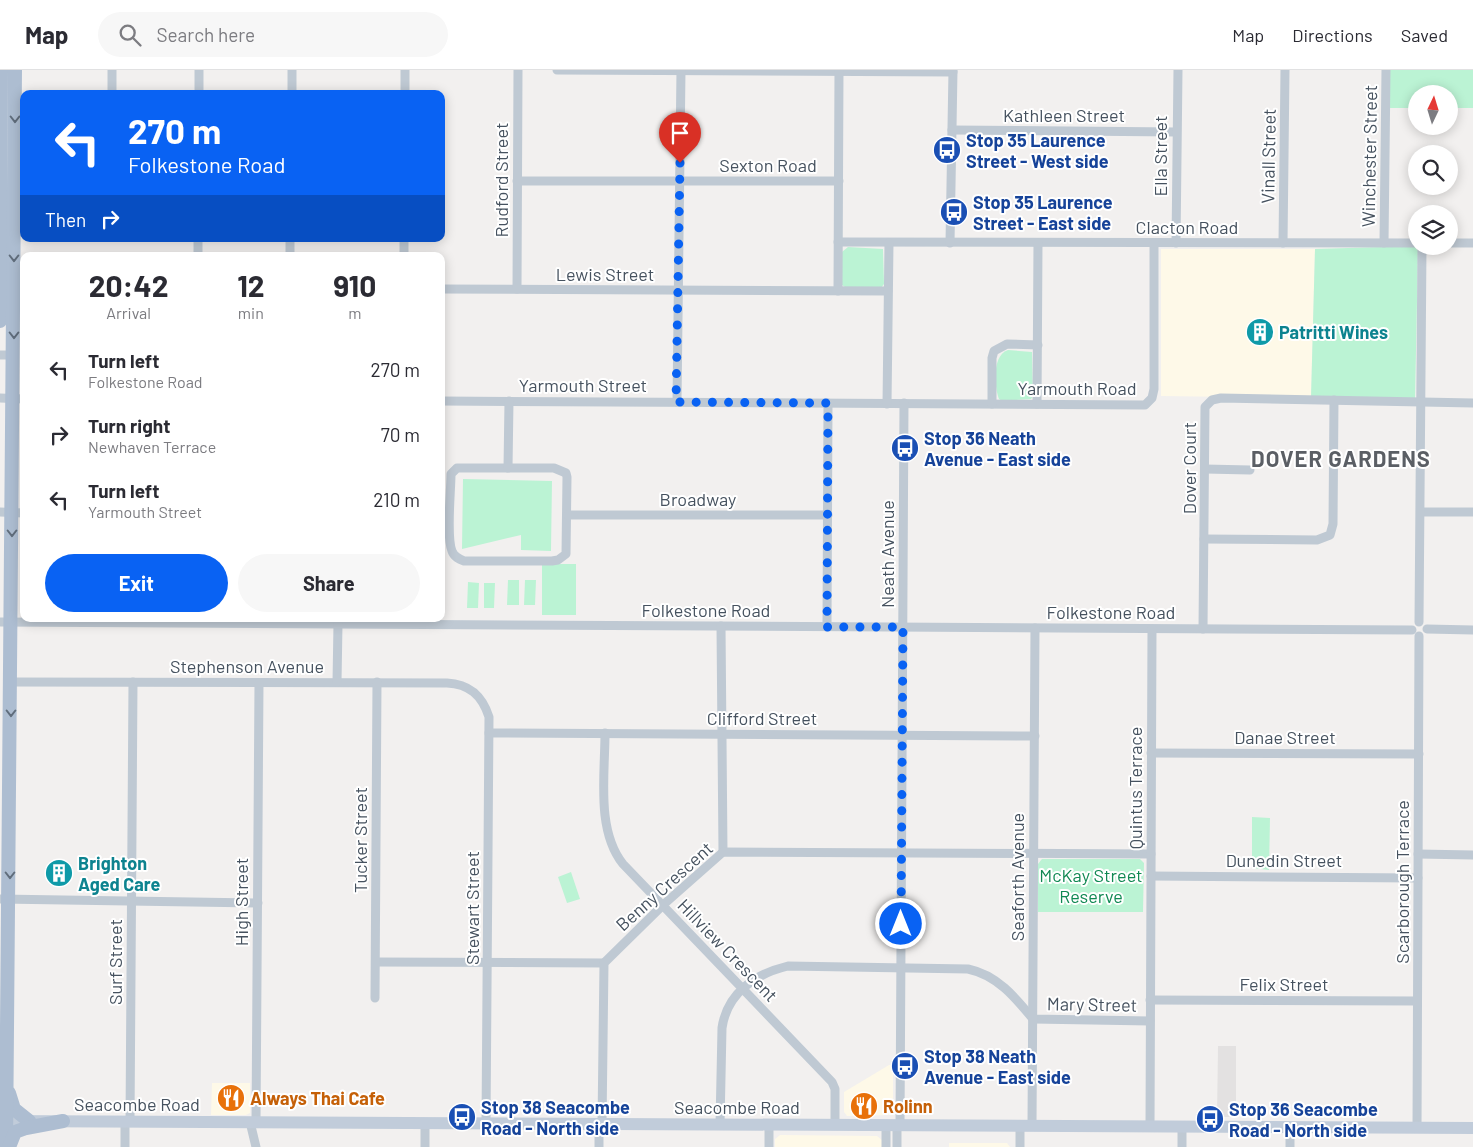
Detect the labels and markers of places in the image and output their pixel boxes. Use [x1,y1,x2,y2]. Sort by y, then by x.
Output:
pin [659,112,701,163]
place label: Stop 35 Laurence Street - West side [966,129,1109,172]
bus stop icon: Stop 35 Laurence Street - West side [932,135,962,165]
place label: Stop 35 Laurence Street - East side [973,191,1113,234]
bus stop icon: Stop 35 Laurence Street - East side [939,197,969,227]
building icon: Patritti Wines [1245,317,1275,347]
place label: Patritti Wines [1279,321,1388,343]
place label: Stop 36 Neath Avenue - East side [924,427,1071,470]
bus stop icon: Stop 36 Neath Avenue - East side [890,433,920,463]
place label: Brighton Aged Care [78,852,160,895]
building icon: Brighton Aged Care [44,858,74,888]
place label: Stop 38 Neath Avenue - East side [924,1045,1071,1088]
bus stop icon: Stop 38 Neath Avenue - East side [890,1051,920,1081]
restaurant icon: Always Thai Cafe [216,1083,246,1113]
place label: Always Thai Cafe [250,1087,385,1109]
restaurant icon: Rolinn [849,1091,879,1121]
place label: Rolinn [883,1095,933,1117]
place label: Stop 38 Seacombe Road - North side [481,1096,630,1139]
place label: Stop 36 Seacombe Road - North side [1229,1098,1378,1141]
bus stop icon: Stop 38 Seacombe Road - North side [447,1102,477,1132]
bus stop icon: Stop 36 Seacombe Road - North side [1195,1104,1225,1134]

